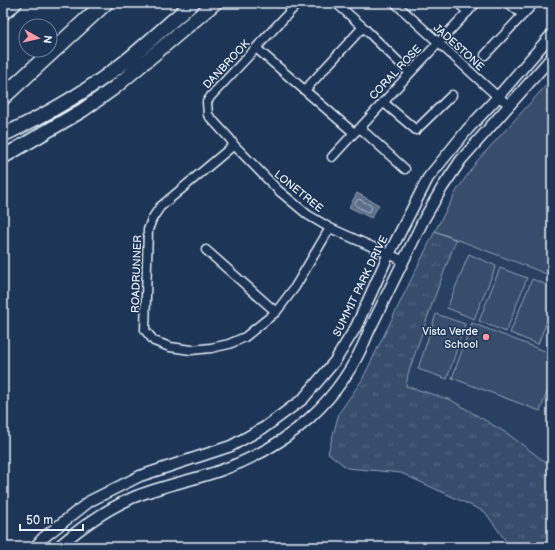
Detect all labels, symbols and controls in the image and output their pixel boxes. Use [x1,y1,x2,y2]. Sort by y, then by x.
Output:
north arrow [18,18,58,58]
street label: JADESTONE [431,21,487,73]
text: N [40,34,54,44]
street label: DANBROOK [201,37,253,91]
street label: CORAL ROSE [367,42,424,102]
street label: LONETREE [272,168,326,215]
street label: SUMMIT PARK DRIVE [330,234,391,339]
street label: ROADRUNNER [129,235,144,313]
place label: Vista Verde School [422,325,478,351]
marker: Vista Verde School [481,332,491,342]
scale bar [20,506,83,532]
text: 50 m [26,513,53,528]

